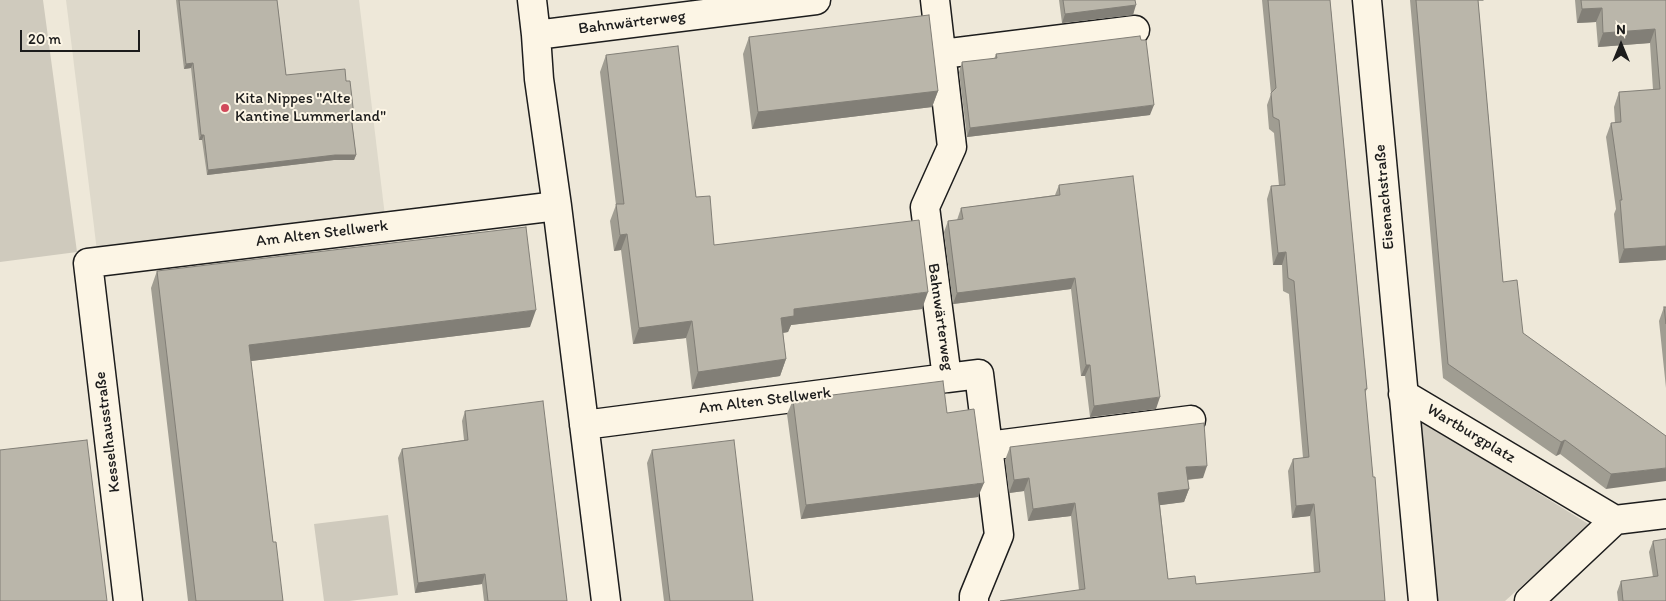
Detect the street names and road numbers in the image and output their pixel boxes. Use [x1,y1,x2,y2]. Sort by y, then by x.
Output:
street label: Bahnwärterweg [577,7,687,39]
street label: Eisenachstraße [1371,143,1399,251]
street label: Am Alten Stellwerk [255,216,389,252]
street label: Bahnwärterweg [923,262,957,372]
street label: Kesselhausstraße [91,370,125,494]
street label: Am Alten Stellwerk [698,383,832,419]
street label: Wartburgplatz [1423,400,1519,468]

